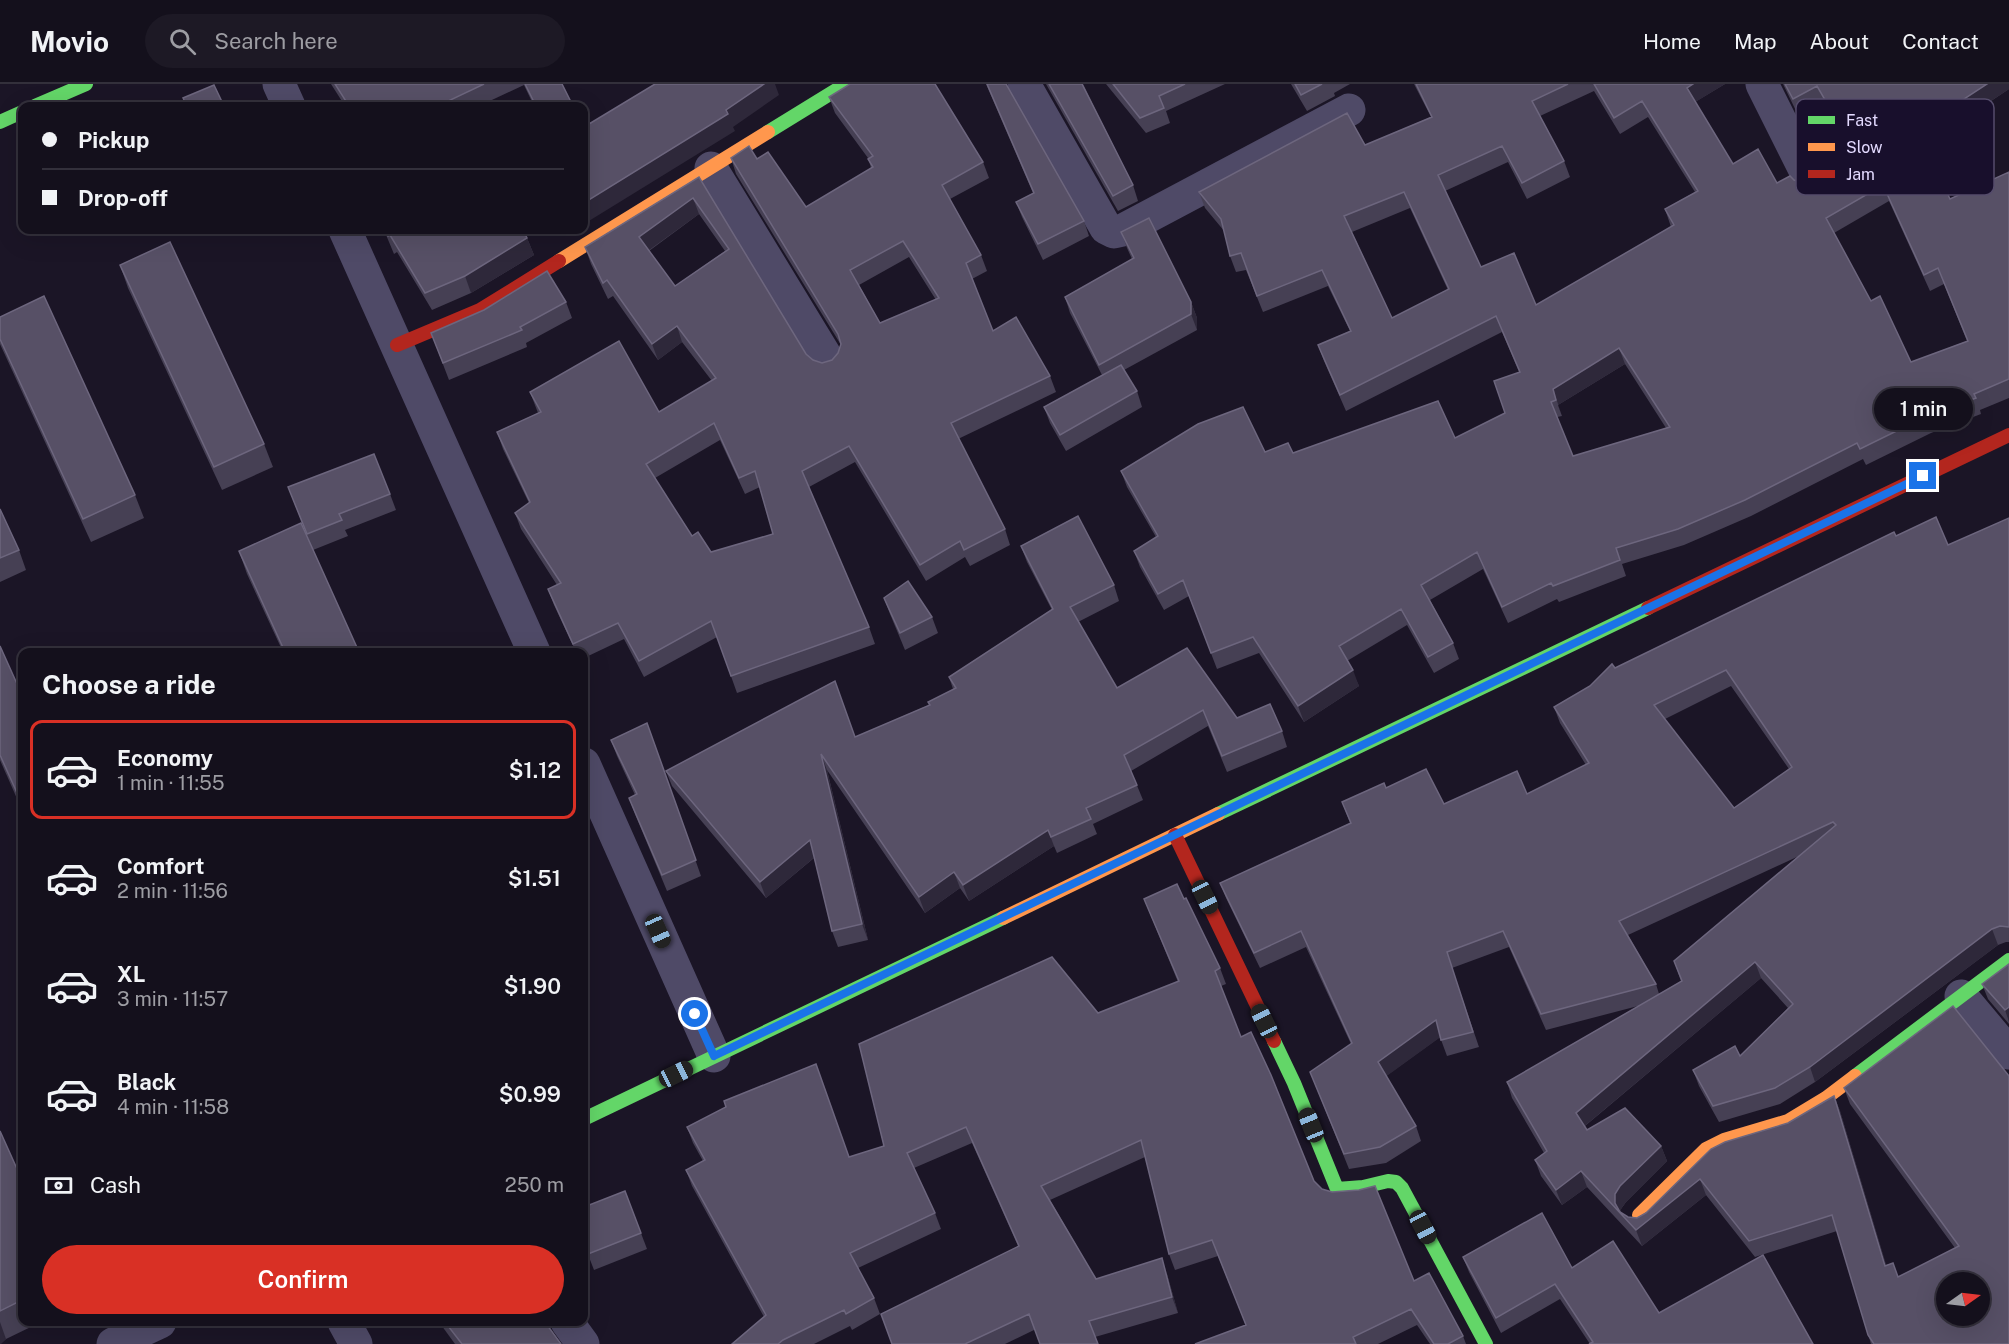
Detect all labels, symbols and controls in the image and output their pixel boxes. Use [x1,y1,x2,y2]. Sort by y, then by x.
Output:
search box [145,14,565,68]
text: Movio [30,25,109,58]
icon: search [166,25,199,58]
text: Search here [214,28,338,54]
text: Home [1643,29,1701,54]
text: Map [1734,29,1777,54]
text: About [1810,29,1869,54]
text: Contact [1902,29,1979,54]
legend [1796,99,1994,195]
text: Fast [1846,111,1878,130]
text: Pickup [78,127,149,153]
text: Slow [1846,138,1883,157]
text: Jam [1846,165,1875,184]
text: Drop-off [78,185,168,211]
callout: 1 min [1874,389,1972,431]
text: 1 min [1900,397,1947,421]
route end [1909,462,1936,489]
text: Choose a ride [42,668,216,700]
icon: car [45,743,99,797]
text: Economy [117,745,213,771]
text: $1.12 [509,757,561,783]
text: 1 min · 11:55 [117,771,225,795]
icon: car [45,851,99,905]
text: Comfort [117,853,204,879]
text: $1.51 [508,865,561,891]
car [1189,877,1221,917]
text: 2 min · 11:56 [117,879,228,903]
car [642,911,674,951]
icon: car [45,959,99,1013]
text: XL [117,961,145,987]
text: $1.90 [504,973,561,999]
text: 3 min · 11:57 [117,987,228,1011]
route start [681,1000,708,1027]
car [1248,1001,1280,1041]
car [656,1058,696,1090]
icon: car [45,1067,99,1121]
text: Black [117,1069,176,1095]
text: $0.99 [499,1081,561,1107]
text: 4 min · 11:58 [117,1095,229,1119]
car [1296,1105,1326,1145]
icon: cash [42,1169,75,1202]
text: Cash [90,1172,141,1198]
text: 250 m [505,1173,564,1197]
car [1407,1207,1439,1247]
button: Confirm [42,1245,564,1314]
north arrow [1936,1272,1990,1326]
map controls [1936,1272,1990,1326]

